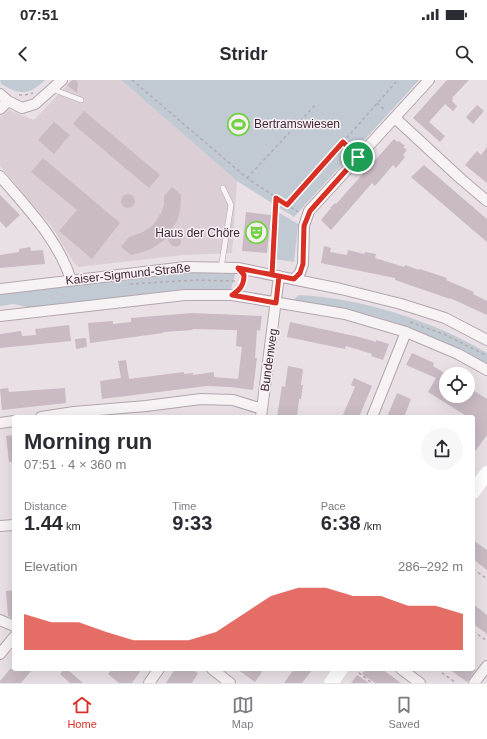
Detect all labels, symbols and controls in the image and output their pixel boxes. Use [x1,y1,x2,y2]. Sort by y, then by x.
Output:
text: 07:51 [20,6,58,23]
icon: back [12,43,34,65]
icon: search [453,43,475,65]
text: Stridr [219,44,268,64]
sports icon: Bertramswiesen [226,111,252,137]
place label: Bertramswiesen [254,117,340,131]
pin [341,140,375,174]
icon: arrive [347,146,369,168]
theatre icon: Haus der Chöre [243,220,269,246]
place label: Haus der Chöre [155,226,240,240]
street label: Kaiser-Sigmund-Straße [65,260,191,288]
street label: Bundenweg [258,328,280,392]
map controls [439,367,475,403]
button: locate [439,367,475,403]
button: share [421,428,463,470]
text: Morning run [24,429,152,454]
text: 07:51 · 4 × 360 m [24,457,126,472]
text: Distance [24,500,67,512]
text: Time [172,500,196,512]
text: Pace [321,500,346,512]
text: 1.44 [24,512,63,534]
text: 9:33 [172,512,212,534]
text: 6:38 [321,512,361,534]
text: km [63,520,81,532]
text: /km [361,520,381,532]
text: Elevation [24,559,77,574]
text: 286–292 m [398,559,463,574]
tab: Home [67,694,97,730]
tab: Map [232,694,254,730]
tab: Saved [388,694,420,730]

